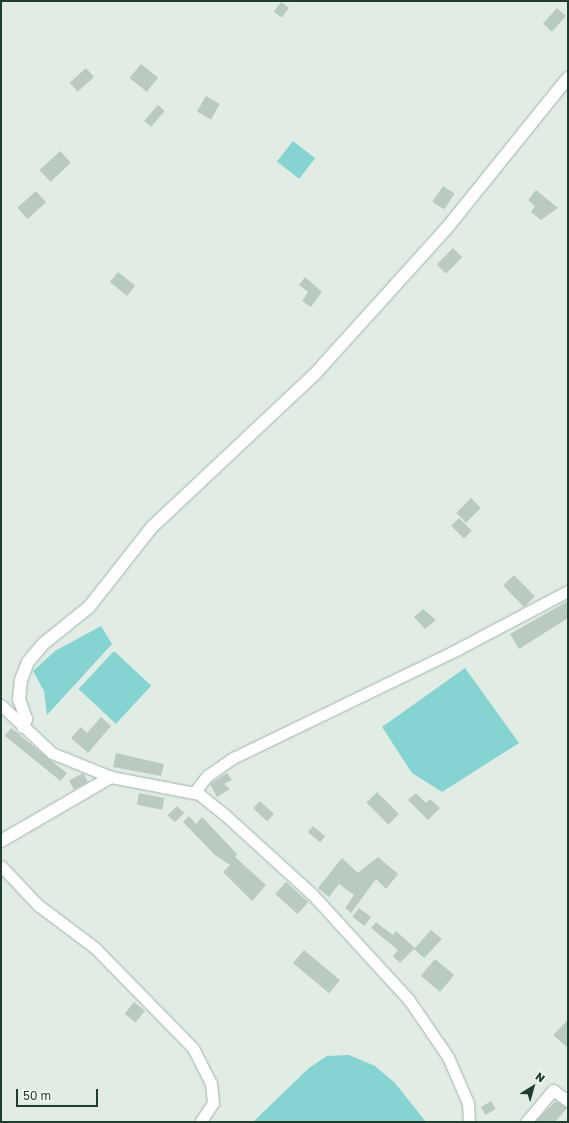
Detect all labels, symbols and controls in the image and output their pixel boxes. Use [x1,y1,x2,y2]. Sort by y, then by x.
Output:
north arrow [513,1067,553,1107]
text: N [533,1069,548,1085]
scale bar [18,1081,100,1107]
text: 50 m [23,1088,51,1103]

